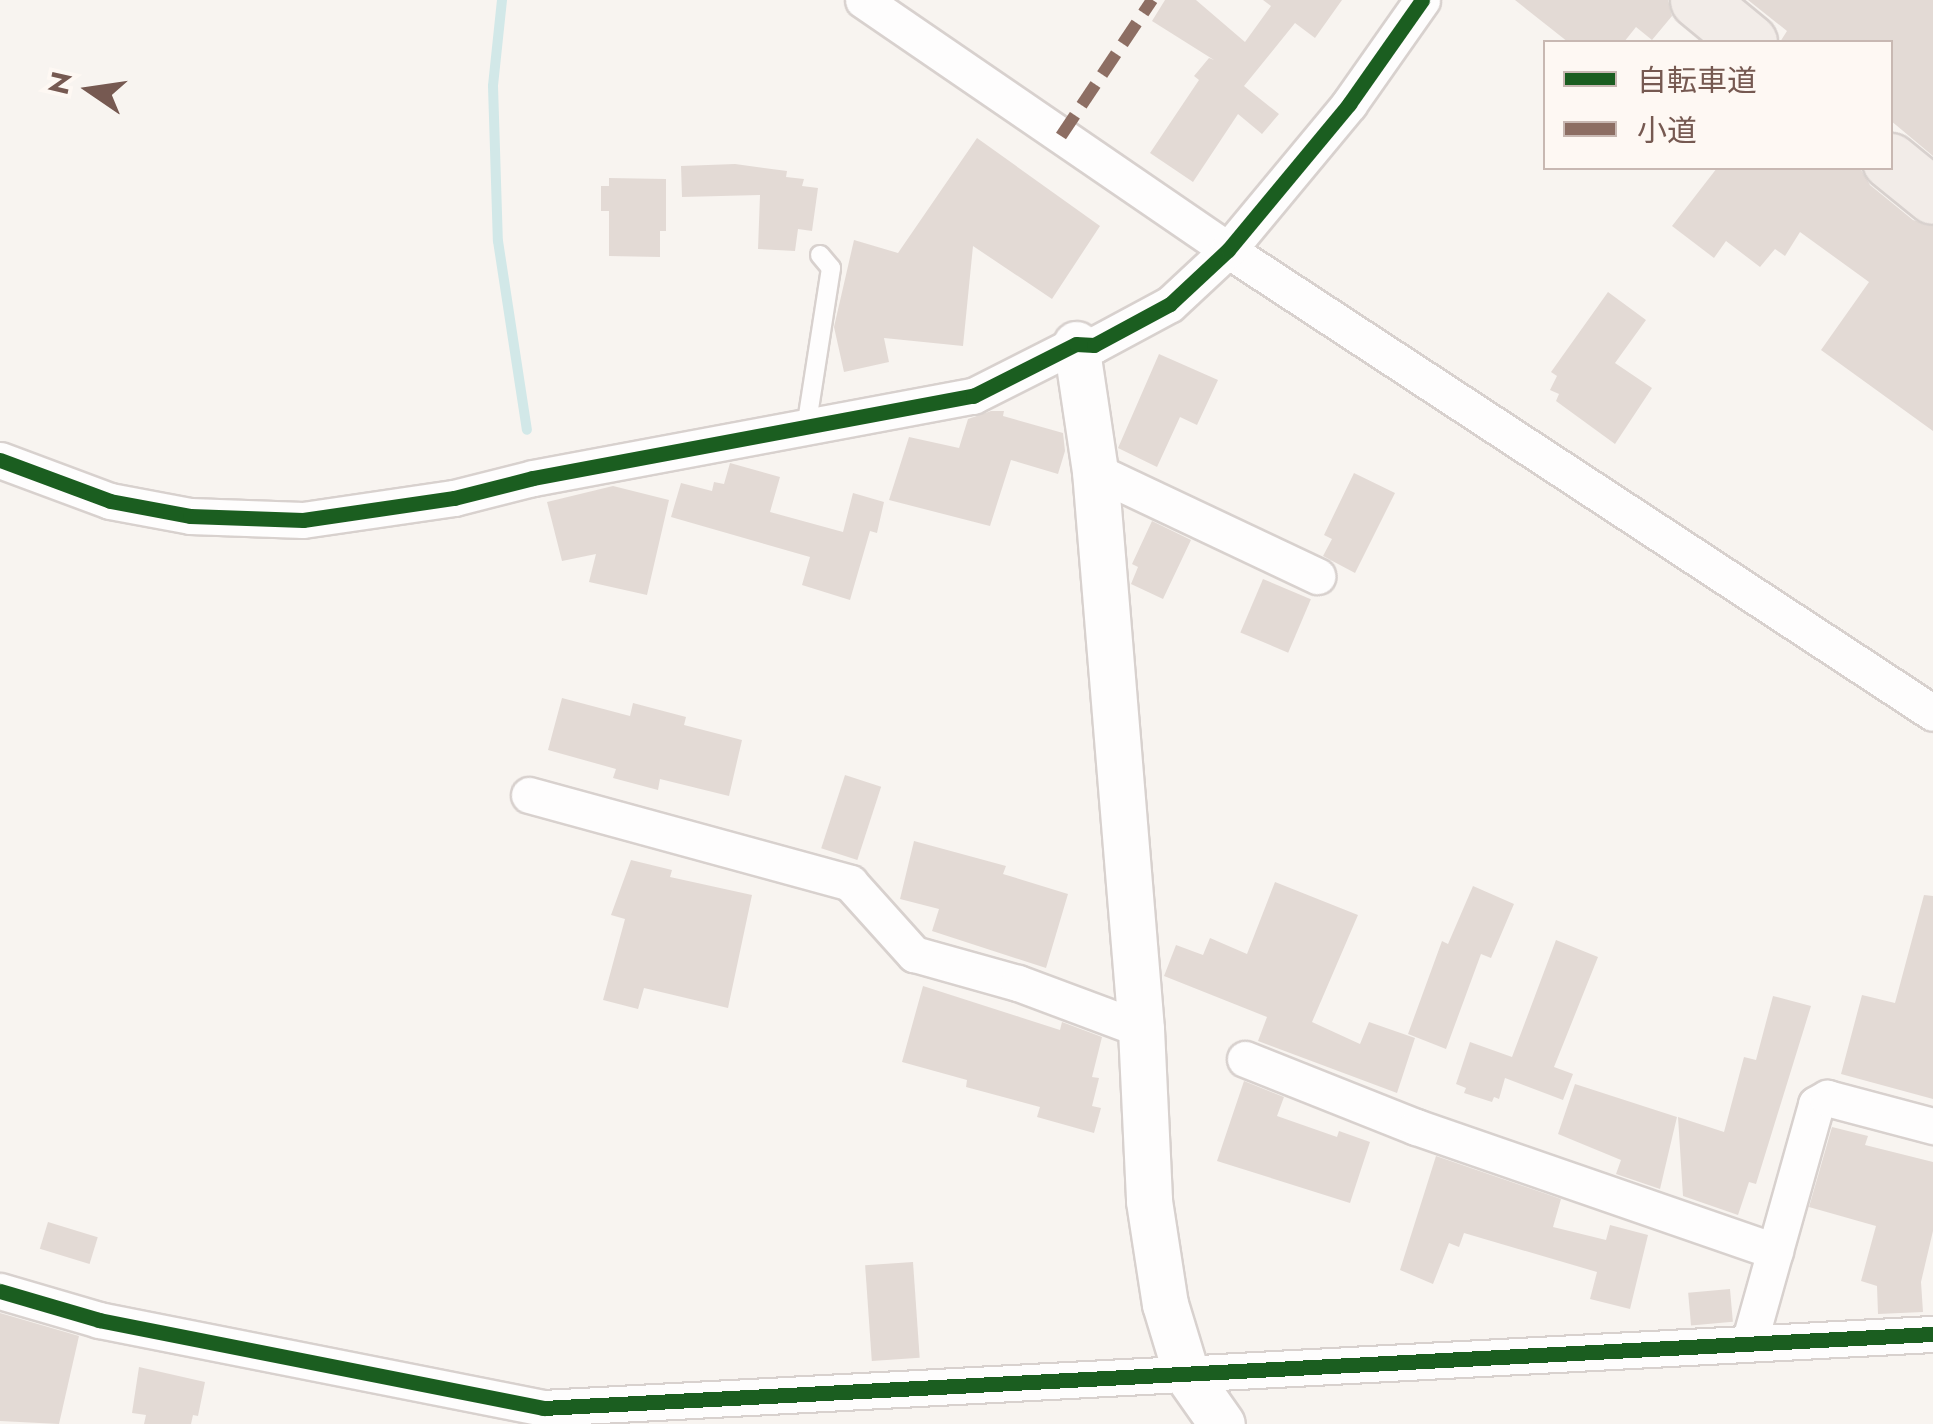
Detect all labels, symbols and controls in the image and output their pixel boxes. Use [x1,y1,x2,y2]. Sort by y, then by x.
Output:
north arrow [40,40,140,140]
legend [1543,40,1893,170]
text: 自転車道 [1637,59,1757,102]
text: N [38,68,83,99]
text: 小道 [1637,109,1697,152]

